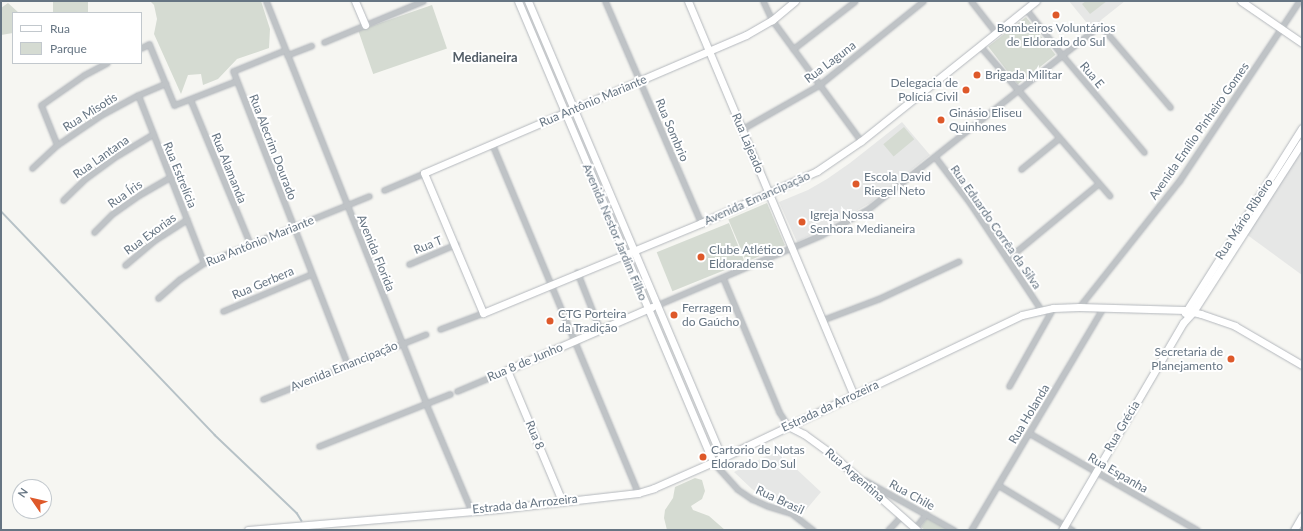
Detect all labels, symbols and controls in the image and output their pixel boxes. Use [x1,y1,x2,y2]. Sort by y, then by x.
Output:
marker: Bombeiros Voluntários de Eldorado do Sul [1051,10,1061,20]
legend [12,12,142,64]
text: Rua [50,21,70,36]
place label: Bombeiros Voluntários de Eldorado do Sul [996,21,1116,49]
street label: Rua Laguna [801,38,859,86]
text: Parque [50,41,87,56]
district label: Medianeira [452,49,518,65]
street label: Rua E [1077,59,1107,91]
street label: Avenida Emílio Pinheiro Gomes [1146,60,1252,202]
place label: Brigada Militar [985,68,1062,82]
marker: Brigada Militar [972,70,982,80]
street label: Rua Antônio Mariante [537,72,649,130]
place label: Delegacia de Polícia Civil [891,76,958,104]
marker: Delegacia de Polícia Civil [961,85,971,95]
street label: Rua Misotis [60,90,120,134]
street label: Rua Alecrim Dourado [246,92,300,202]
street label: Rua Sombrio [652,96,692,164]
place label: Ginásio Eliseu Quinhones [949,106,1022,134]
street label: Rua Lajeado [729,111,767,175]
marker: Ginásio Eliseu Quinhones [936,115,946,125]
street label: Rua Alamanda [208,130,250,206]
street label: Rua Lantana [70,133,132,181]
street label: Rua Estrelícia [160,140,200,210]
street label: Avenida Nestor Jardim Filho [579,161,651,303]
street label: Rua Eduardo Corrêa da Silva [948,162,1044,292]
street label: Avenida Emancipação [702,168,812,228]
place label: Escola David Riegel Neto [864,170,931,198]
street label: Rua Mário Ribeiro [1212,176,1276,262]
street label: Rua Íris [105,177,145,211]
marker: Escola David Riegel Neto [851,179,861,189]
place label: Igreja Nossa Senhora Medianeira [810,208,915,236]
street label: Rua Exorias [121,210,179,258]
street label: Avenida Florida [354,212,398,294]
street label: Rua Antônio Mariante [204,213,316,269]
marker: Igreja Nossa Senhora Medianeira [797,217,807,227]
street label: Rua T [411,233,445,257]
place label: Clube Atlético Eldoradense [709,243,784,271]
marker: Clube Atlético Eldoradense [696,252,706,262]
street label: Rua Gerbera [230,264,296,302]
place label: Ferragem do Gaúcho [682,301,739,329]
place label: CTG Porteira da Tradição [558,307,626,335]
marker: Ferragem do Gaúcho [669,310,679,320]
marker: CTG Porteira da Tradição [545,316,555,326]
street label: Avenida Emancipação [288,338,400,394]
street label: Rua 8 de Junho [485,340,565,384]
place label: Secretaria de Planejamento [1151,345,1223,373]
marker: Secretaria de Planejamento [1226,354,1236,364]
street label: Estrada da Arrozeira [779,377,881,435]
street label: Rua Holanda [1006,382,1052,446]
street label: Rua Grécia [1101,398,1143,454]
street label: Rua 8 [523,418,547,452]
place label: Cartorio de Notas Eldorado Do Sul [711,443,805,471]
street label: Rua Argentina [822,445,888,505]
street label: Rua Espanha [1085,450,1151,496]
marker: Cartorio de Notas Eldorado Do Sul [698,452,708,462]
street label: Rua Chile [887,477,937,513]
north arrow [12,479,52,519]
street label: Rua Brasil [753,483,807,517]
text: N [15,485,30,500]
street label: Estrada da Arrozeira [471,491,579,517]

